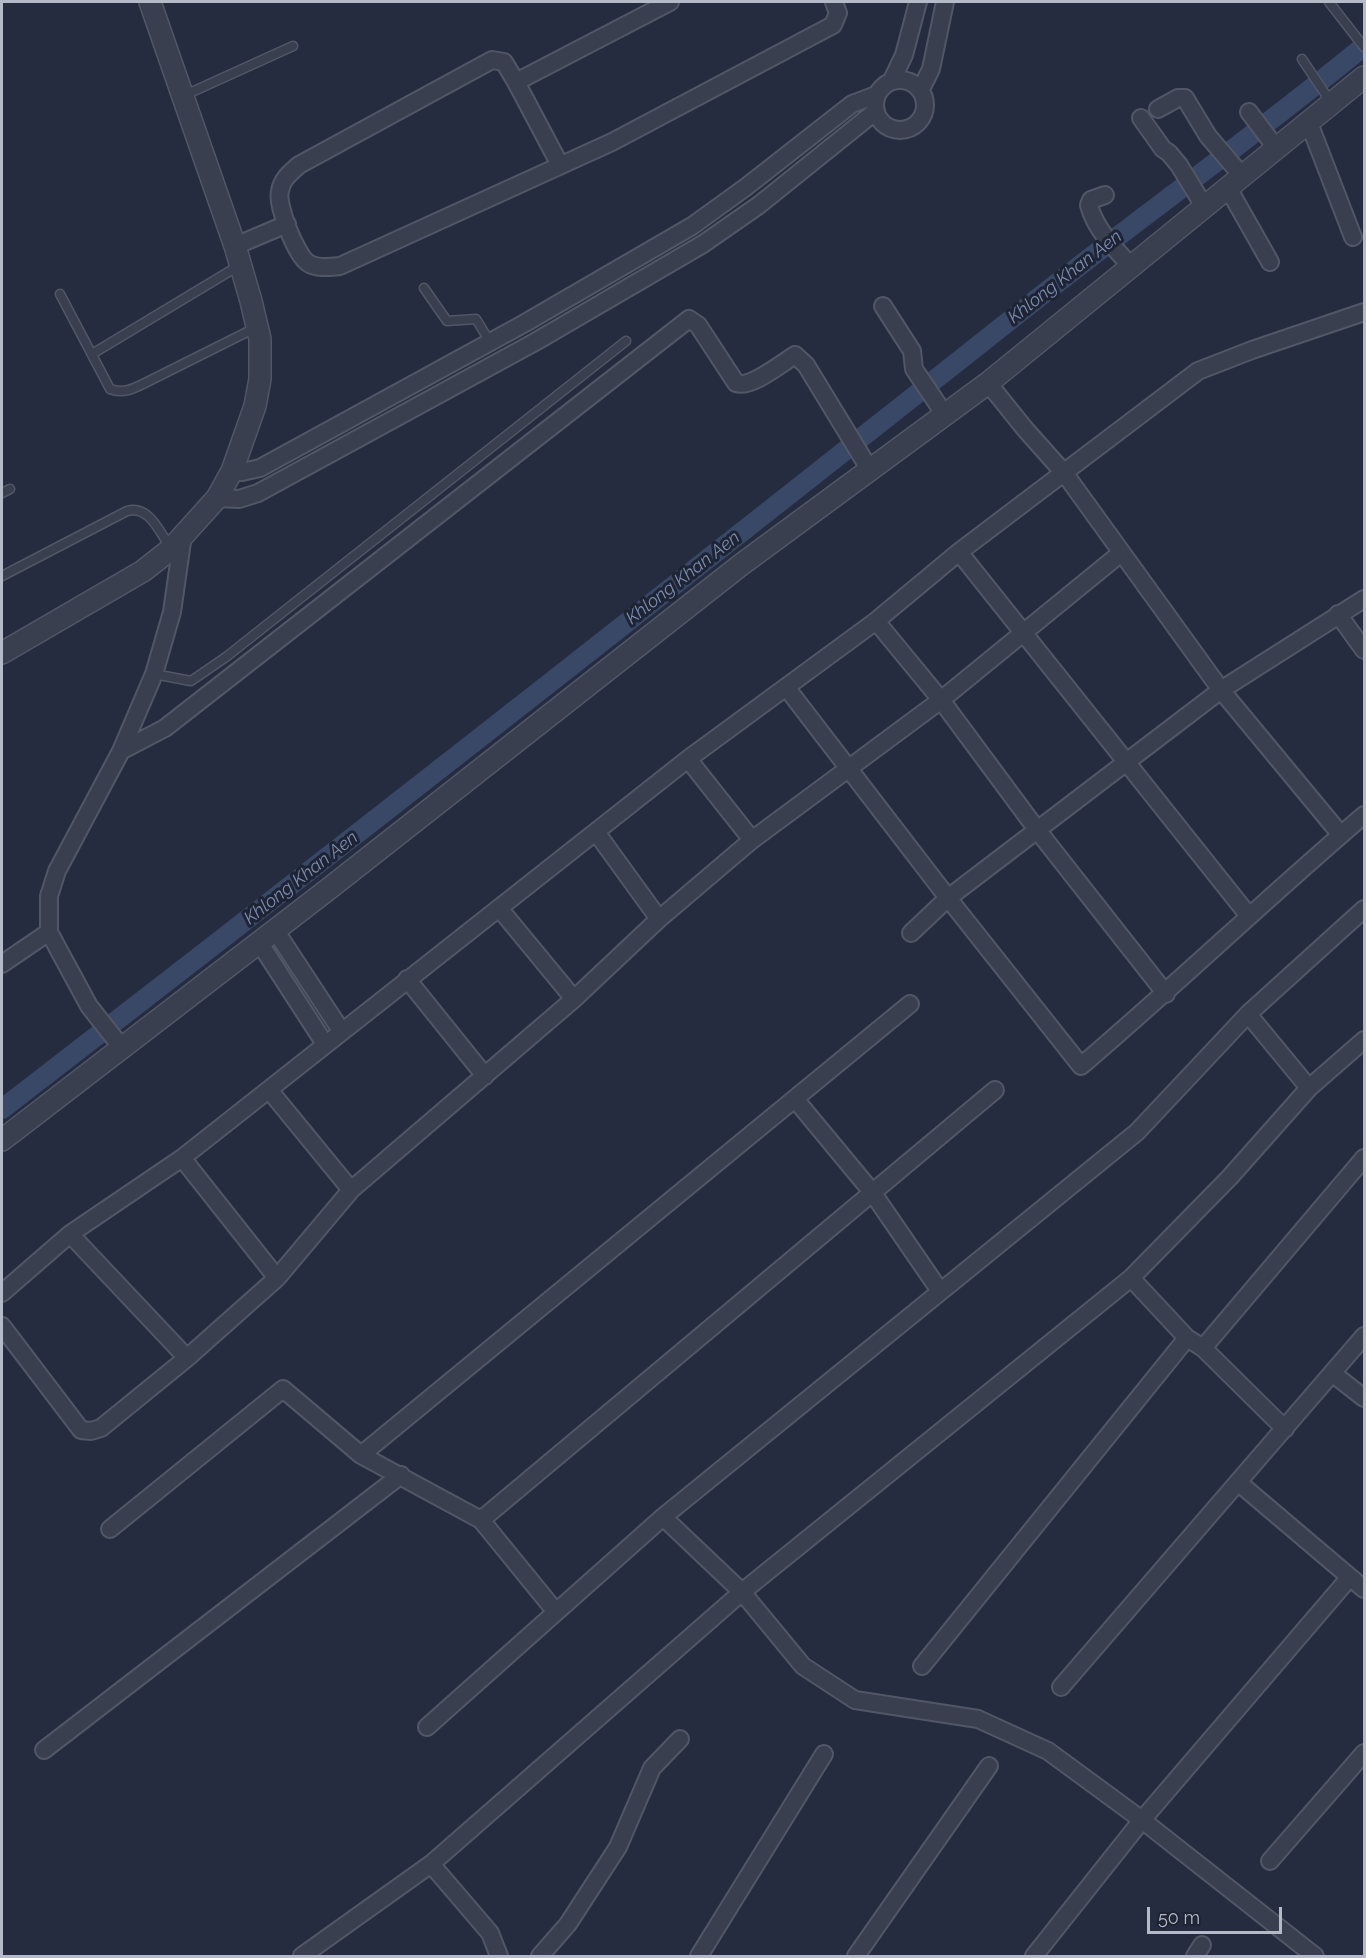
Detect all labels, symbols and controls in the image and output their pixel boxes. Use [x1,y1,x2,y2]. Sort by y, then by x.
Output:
water label: Khlong Khan Aen [1004,226,1126,328]
water label: Khlong Khan Aen [622,527,744,629]
water label: Khlong Khan Aen [240,827,362,929]
scale bar [1150,1895,1285,1933]
text: 50 m [1158,1907,1200,1928]

